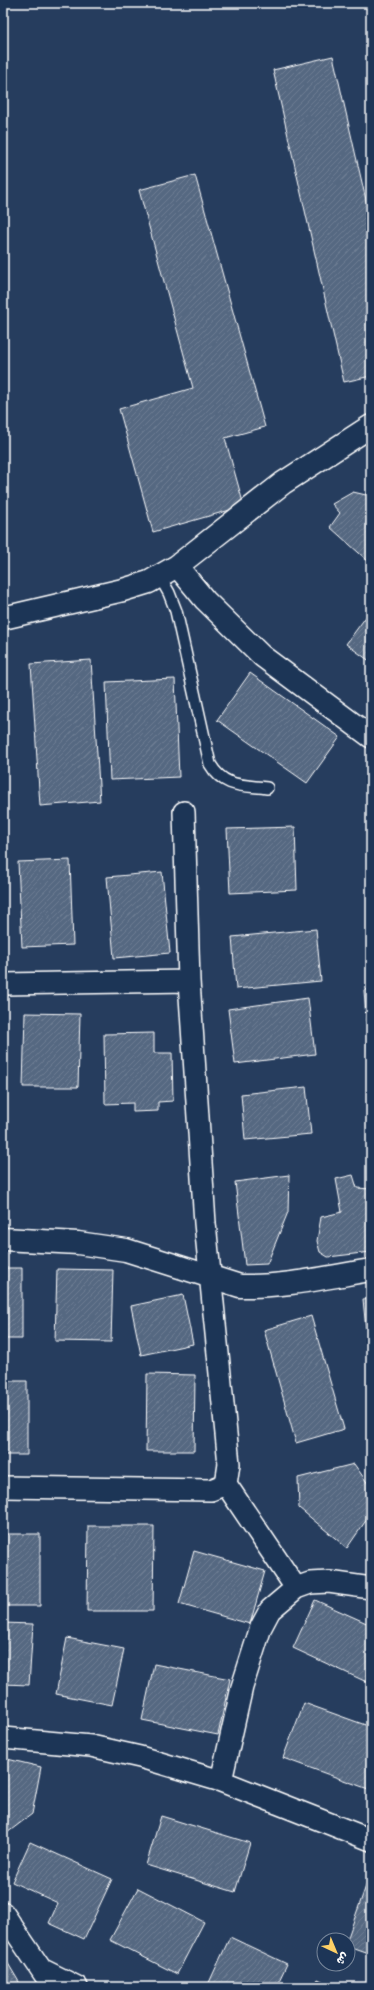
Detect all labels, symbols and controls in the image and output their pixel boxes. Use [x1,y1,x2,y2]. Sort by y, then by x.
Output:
north arrow [316,1932,356,1972]
text: ش [333,1949,350,1966]

